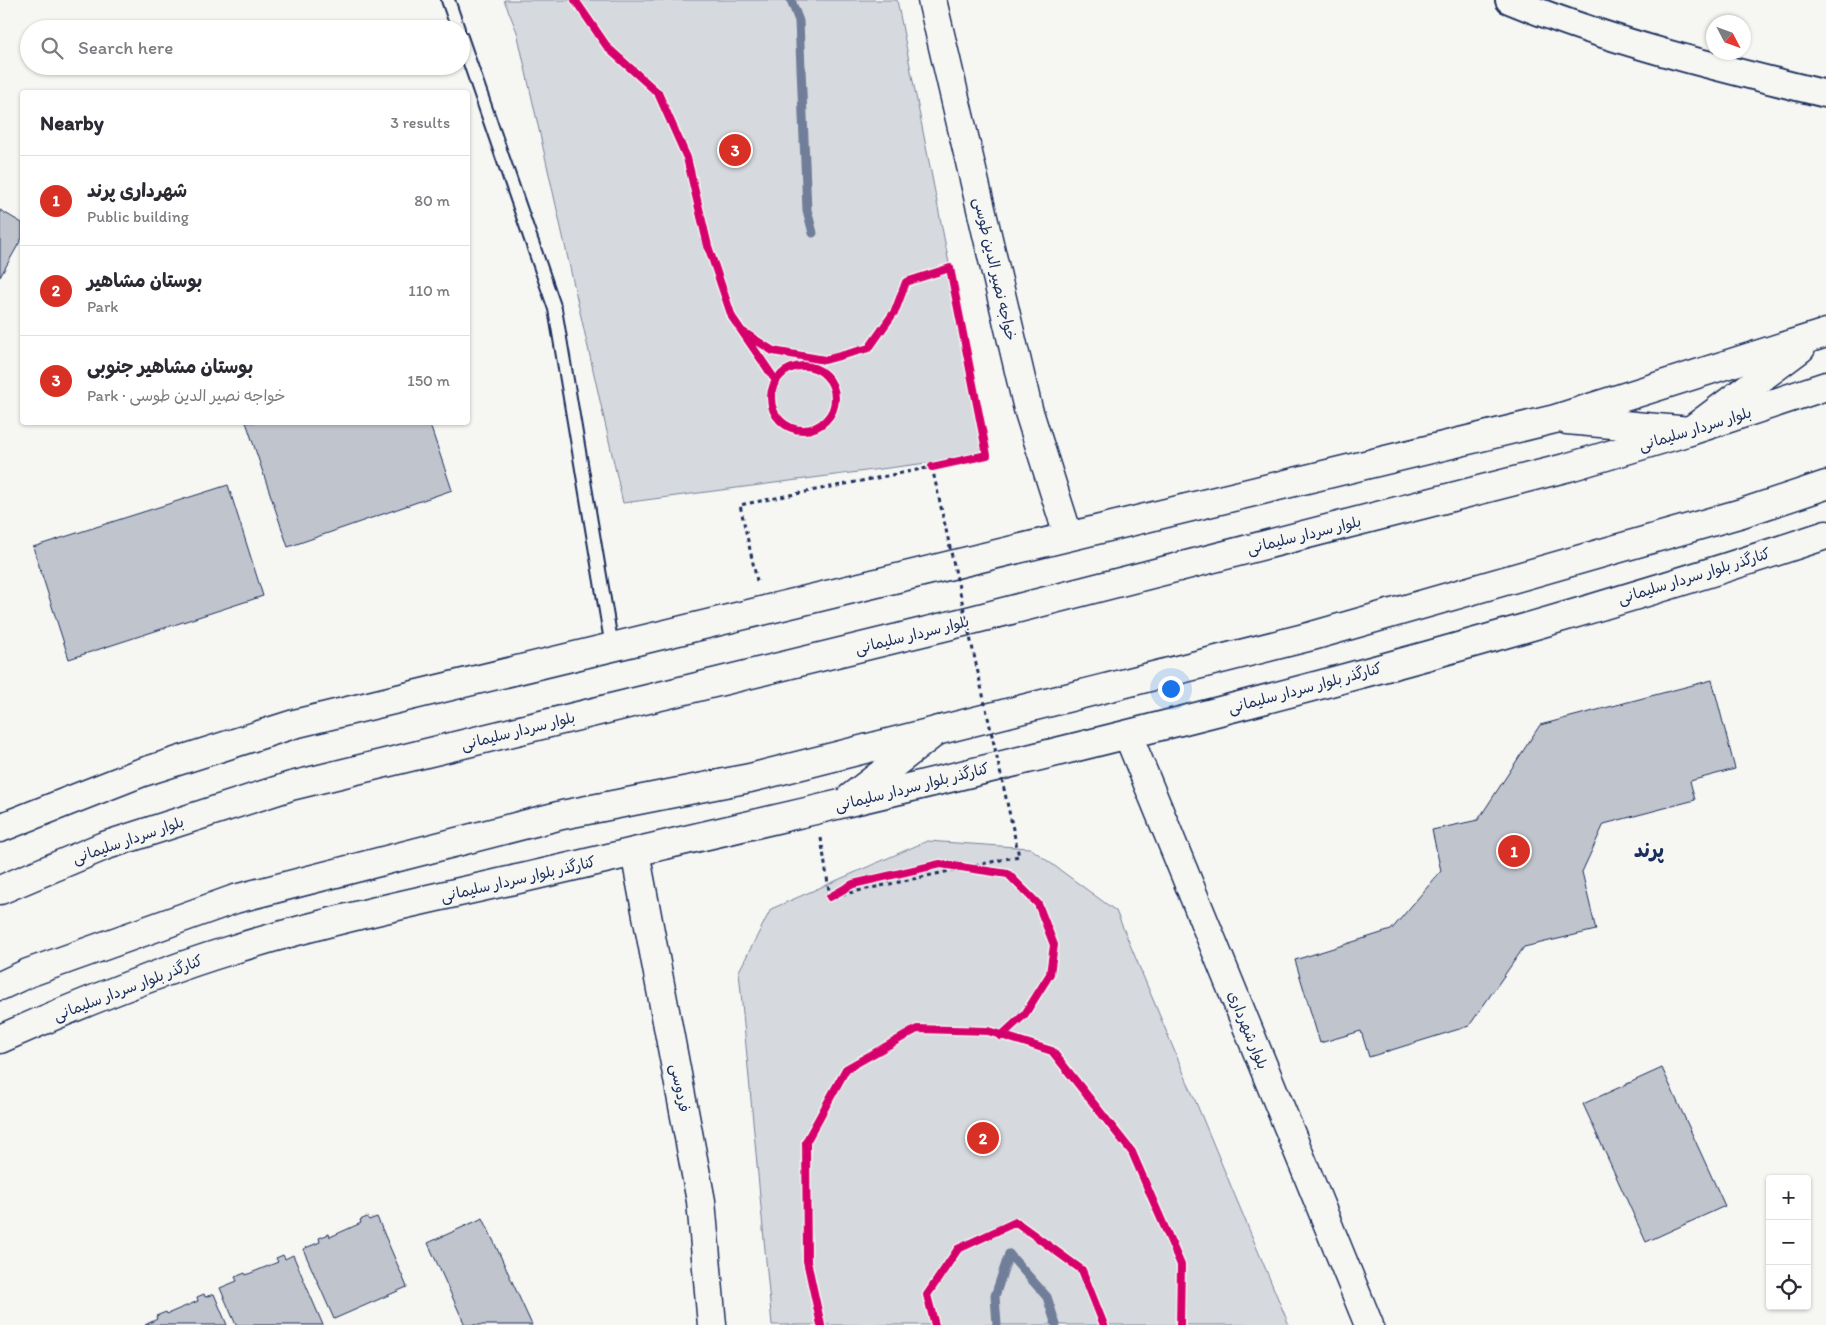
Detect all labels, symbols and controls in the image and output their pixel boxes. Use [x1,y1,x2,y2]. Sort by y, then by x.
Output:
north arrow [1706,15,1751,60]
search box [20,20,470,75]
icon: search [38,34,66,62]
text: Search here [78,36,173,59]
text: Nearby [40,110,104,135]
text: 3 results [390,113,450,132]
pin: 3 [719,131,751,169]
text: شهرداری پرند [87,179,187,202]
text: 1 [52,191,60,210]
text: 80 m [414,191,450,210]
street label: خواجه نصیر الدین طوسی [969,196,1020,343]
text: Public building [87,207,189,226]
text: بوستان مشاهیر [87,269,202,292]
text: 2 [52,281,60,300]
text: 110 m [408,281,450,300]
text: Park [87,297,118,316]
text: بوستان مشاهیر جنوبی [87,355,253,378]
text: 3 [52,371,60,390]
text: 150 m [407,371,450,390]
text: Park · خواجه نصیر الدین طوسی [87,386,286,405]
street label: بلوار سردار سلیمانی [1636,403,1754,456]
street label: بلوار سردار سلیمانی [1245,512,1363,559]
street label: کنارگذر بلوار سردار سلیمانی [1616,544,1773,609]
street label: بلوار سردار سلیمانی [853,612,971,659]
street label: کنارگذر بلوار سردار سلیمانی [1226,659,1384,718]
your location [1158,676,1184,702]
street label: بلوار سردار سلیمانی [459,708,577,755]
street label: کنارگذر بلوار سردار سلیمانی [833,759,991,816]
street label: بلوار سردار سلیمانی [70,812,187,868]
pin: 1 [1498,832,1530,870]
district label: پرند [1634,838,1664,863]
street label: کنارگذر بلوار سردار سلیمانی [439,852,597,907]
street label: کنارگذر بلوار سردار سلیمانی [51,951,206,1026]
street label: بلوار شهرداری [1224,988,1272,1072]
street label: فردوسی [666,1062,693,1114]
pin: 2 [967,1119,999,1157]
map controls [1766,1175,1811,1310]
button: + [1766,1175,1811,1220]
button: − [1766,1220,1811,1265]
button: locate [1766,1265,1811,1310]

